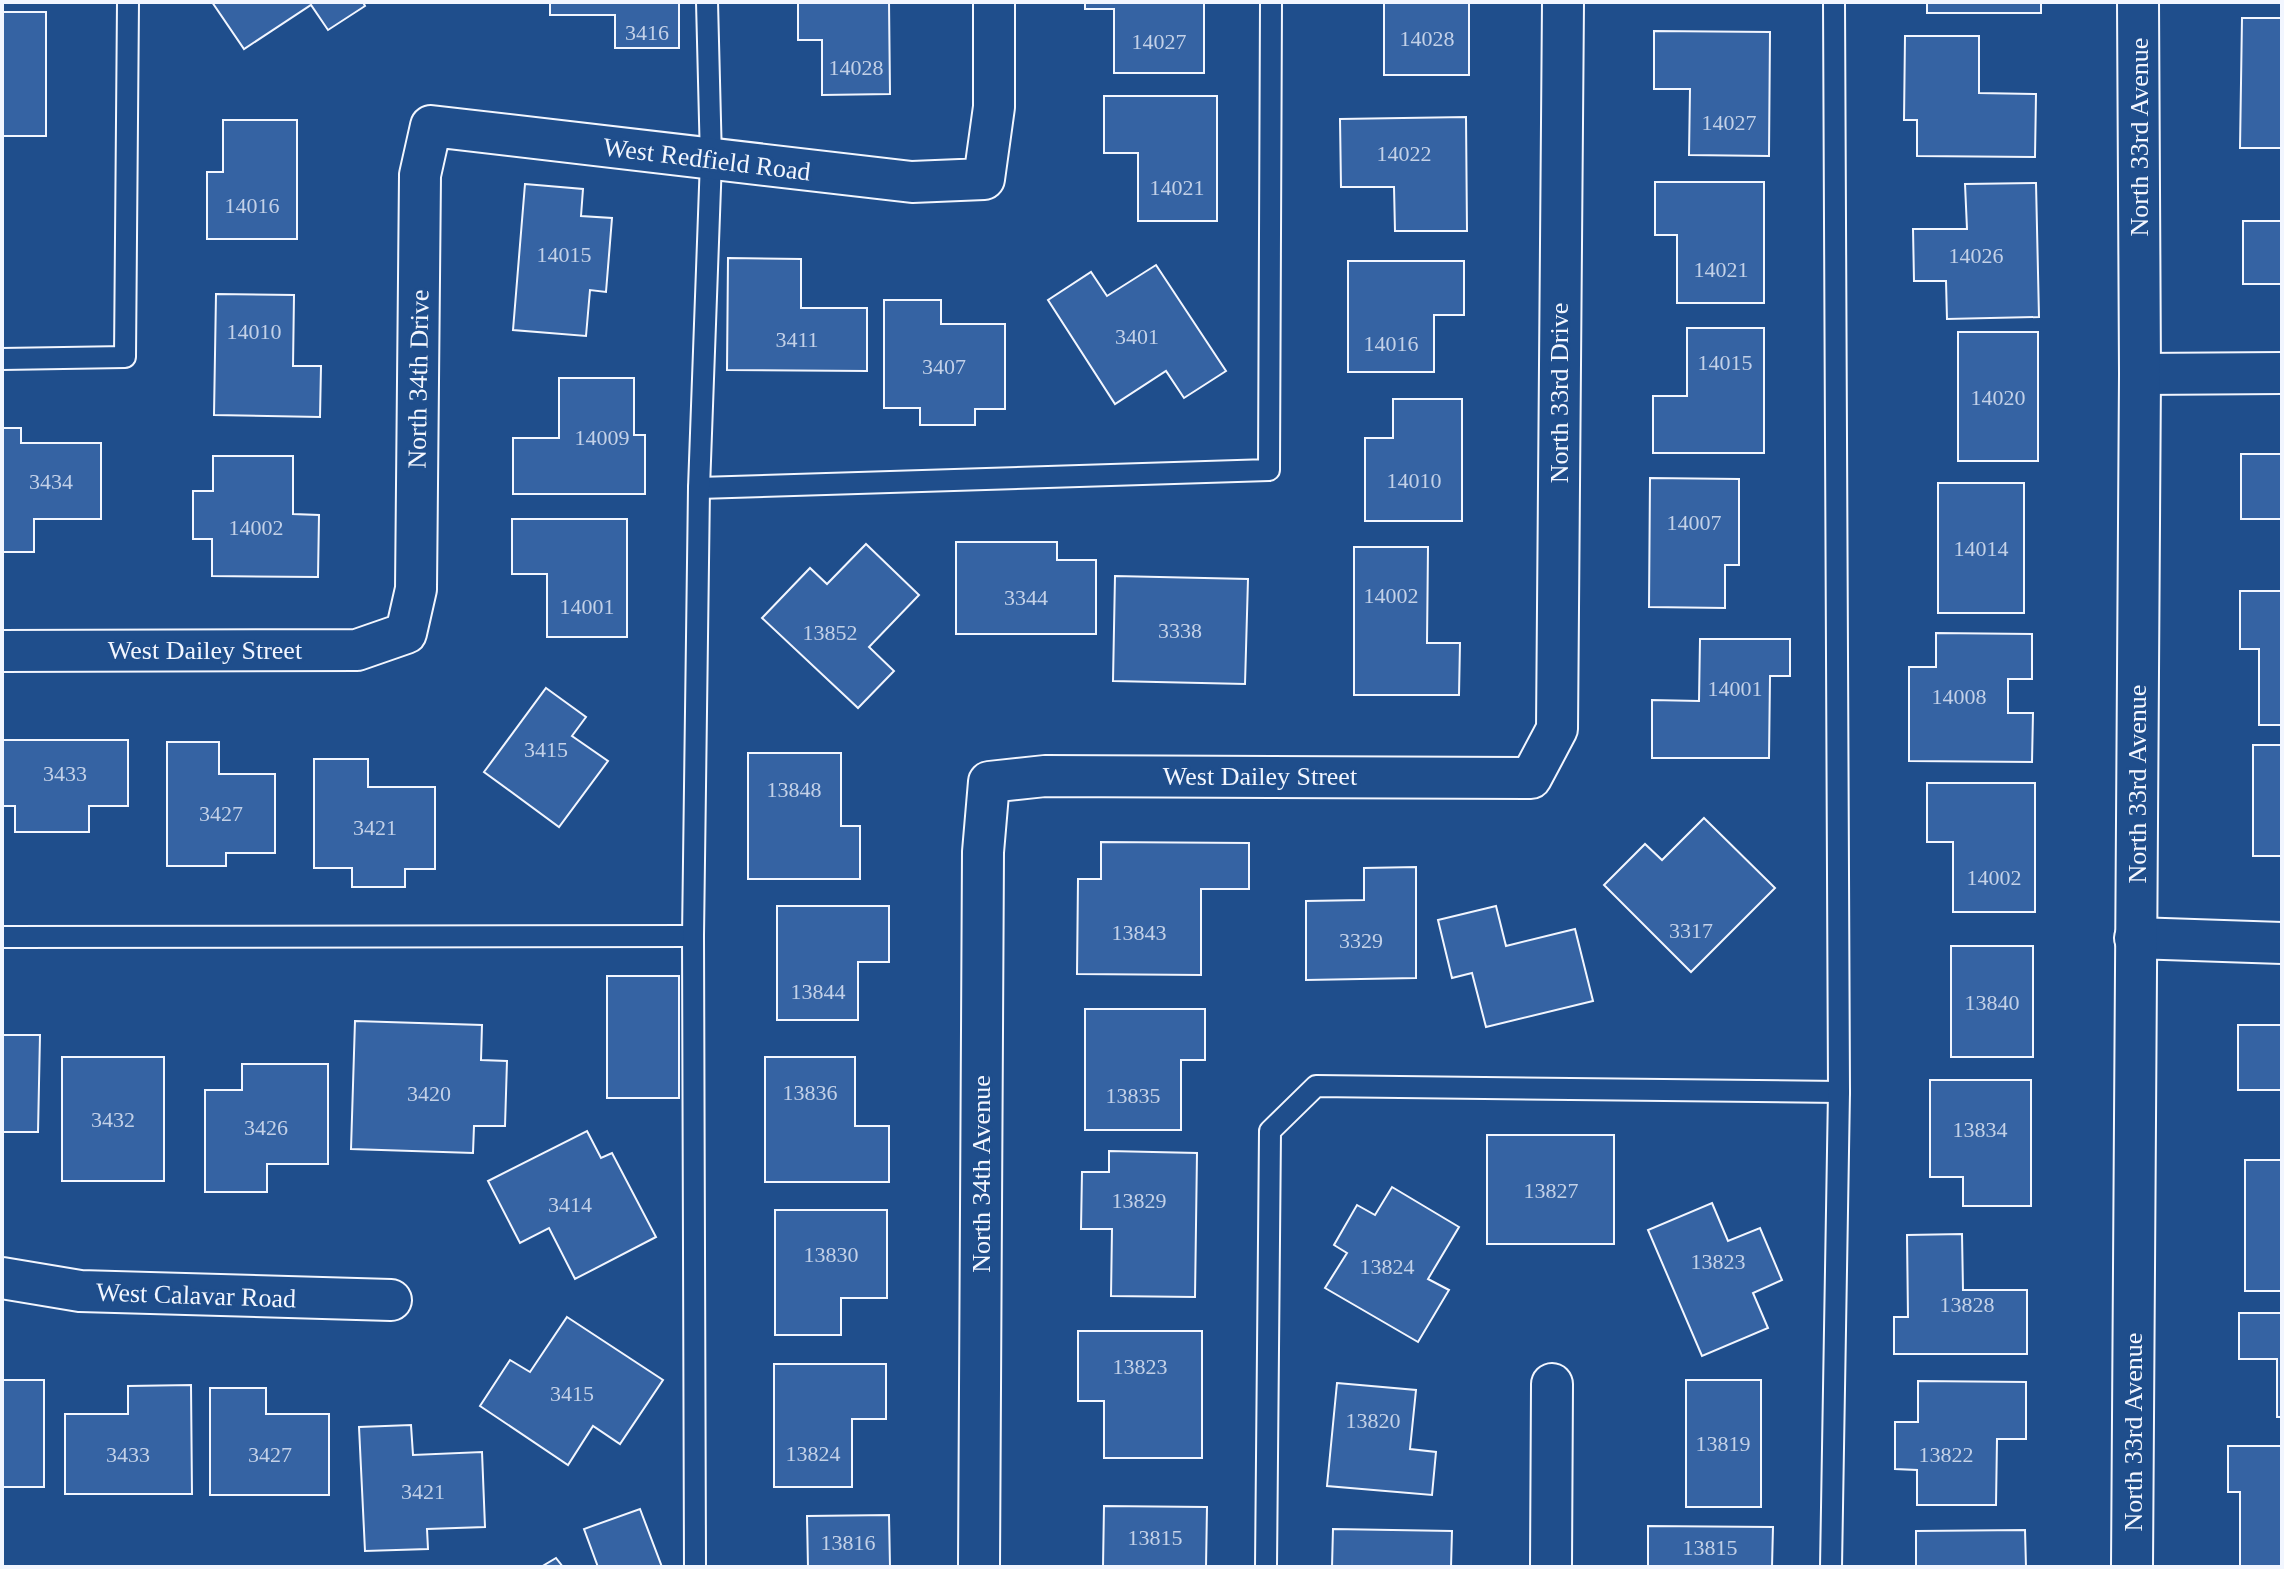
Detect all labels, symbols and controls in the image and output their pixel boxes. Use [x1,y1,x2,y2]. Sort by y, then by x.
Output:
house number: 3416 [625,20,669,45]
house number: 14028 [1400,26,1455,51]
house number: 14027 [1132,29,1187,54]
street label: North 33rd Avenue [2125,38,2154,236]
house number: 14028 [829,55,884,80]
house number: 14027 [1702,110,1757,135]
street label: West Redfield Road [602,132,812,187]
house number: 14022 [1377,141,1432,166]
house number: 14021 [1150,175,1205,200]
house number: 14016 [225,193,280,218]
house number: 14015 [537,242,592,267]
house number: 14026 [1949,243,2004,268]
house number: 14021 [1694,257,1749,282]
street label: North 34th Drive [402,289,435,469]
street label: North 33rd Drive [1545,303,1574,483]
house number: 14010 [227,319,282,344]
house number: 3401 [1115,324,1159,349]
house number: 3411 [775,327,819,352]
house number: 14016 [1364,331,1419,356]
house number: 14015 [1698,350,1753,375]
house number: 3407 [922,354,966,379]
house number: 14020 [1971,385,2026,410]
house number: 14009 [575,425,630,450]
house number: 14010 [1387,468,1442,493]
house number: 3434 [29,469,73,494]
house number: 14007 [1667,510,1722,535]
house number: 14002 [229,515,284,540]
house number: 14014 [1954,536,2009,561]
house number: 14002 [1364,583,1419,608]
house number: 3344 [1004,585,1048,610]
house number: 14001 [560,594,615,619]
house number: 3338 [1158,618,1202,643]
house number: 13852 [803,620,858,645]
street label: West Dailey Street [108,636,303,665]
house number: 14001 [1708,676,1763,701]
house number: 14008 [1932,684,1987,709]
street label: North 33rd Avenue [2123,685,2152,883]
house number: 3415 [524,737,568,762]
house number: 3433 [43,761,87,786]
street label: West Dailey Street [1163,762,1358,791]
house number: 13848 [767,777,822,802]
house number: 3427 [199,801,243,826]
house number: 3421 [353,815,397,840]
house number: 14002 [1967,865,2022,890]
house number: 3317 [1669,918,1713,943]
house number: 13843 [1112,920,1167,945]
house number: 3329 [1339,928,1383,953]
house number: 13844 [791,979,846,1004]
house number: 13840 [1965,990,2020,1015]
street label: North 34th Avenue [967,1075,996,1273]
house number: 13836 [783,1080,838,1105]
house number: 3420 [407,1081,451,1106]
house number: 13835 [1106,1083,1161,1108]
house number: 3432 [91,1107,135,1132]
house number: 3426 [244,1115,288,1140]
house number: 13834 [1953,1117,2008,1142]
house number: 13827 [1524,1178,1579,1203]
house number: 13829 [1112,1188,1167,1213]
house number: 3414 [548,1192,592,1217]
house number: 13830 [804,1242,859,1267]
house number: 13823 [1691,1249,1746,1274]
house number: 13824 [1360,1254,1415,1279]
street label: West Calavar Road [95,1278,296,1313]
house number: 13828 [1940,1292,1995,1317]
street label: North 33rd Avenue [2119,1333,2148,1531]
house number: 13823 [1113,1354,1168,1379]
house number: 3415 [550,1381,594,1406]
house number: 13820 [1346,1408,1401,1433]
house number: 13819 [1696,1431,1751,1456]
house number: 13824 [786,1441,841,1466]
house number: 3433 [106,1442,150,1467]
house number: 3427 [248,1442,292,1467]
house number: 13822 [1919,1442,1974,1467]
house number: 3421 [401,1479,445,1504]
house number: 13815 [1128,1525,1183,1550]
house number: 13816 [821,1530,876,1555]
house number: 13815 [1683,1535,1738,1560]

